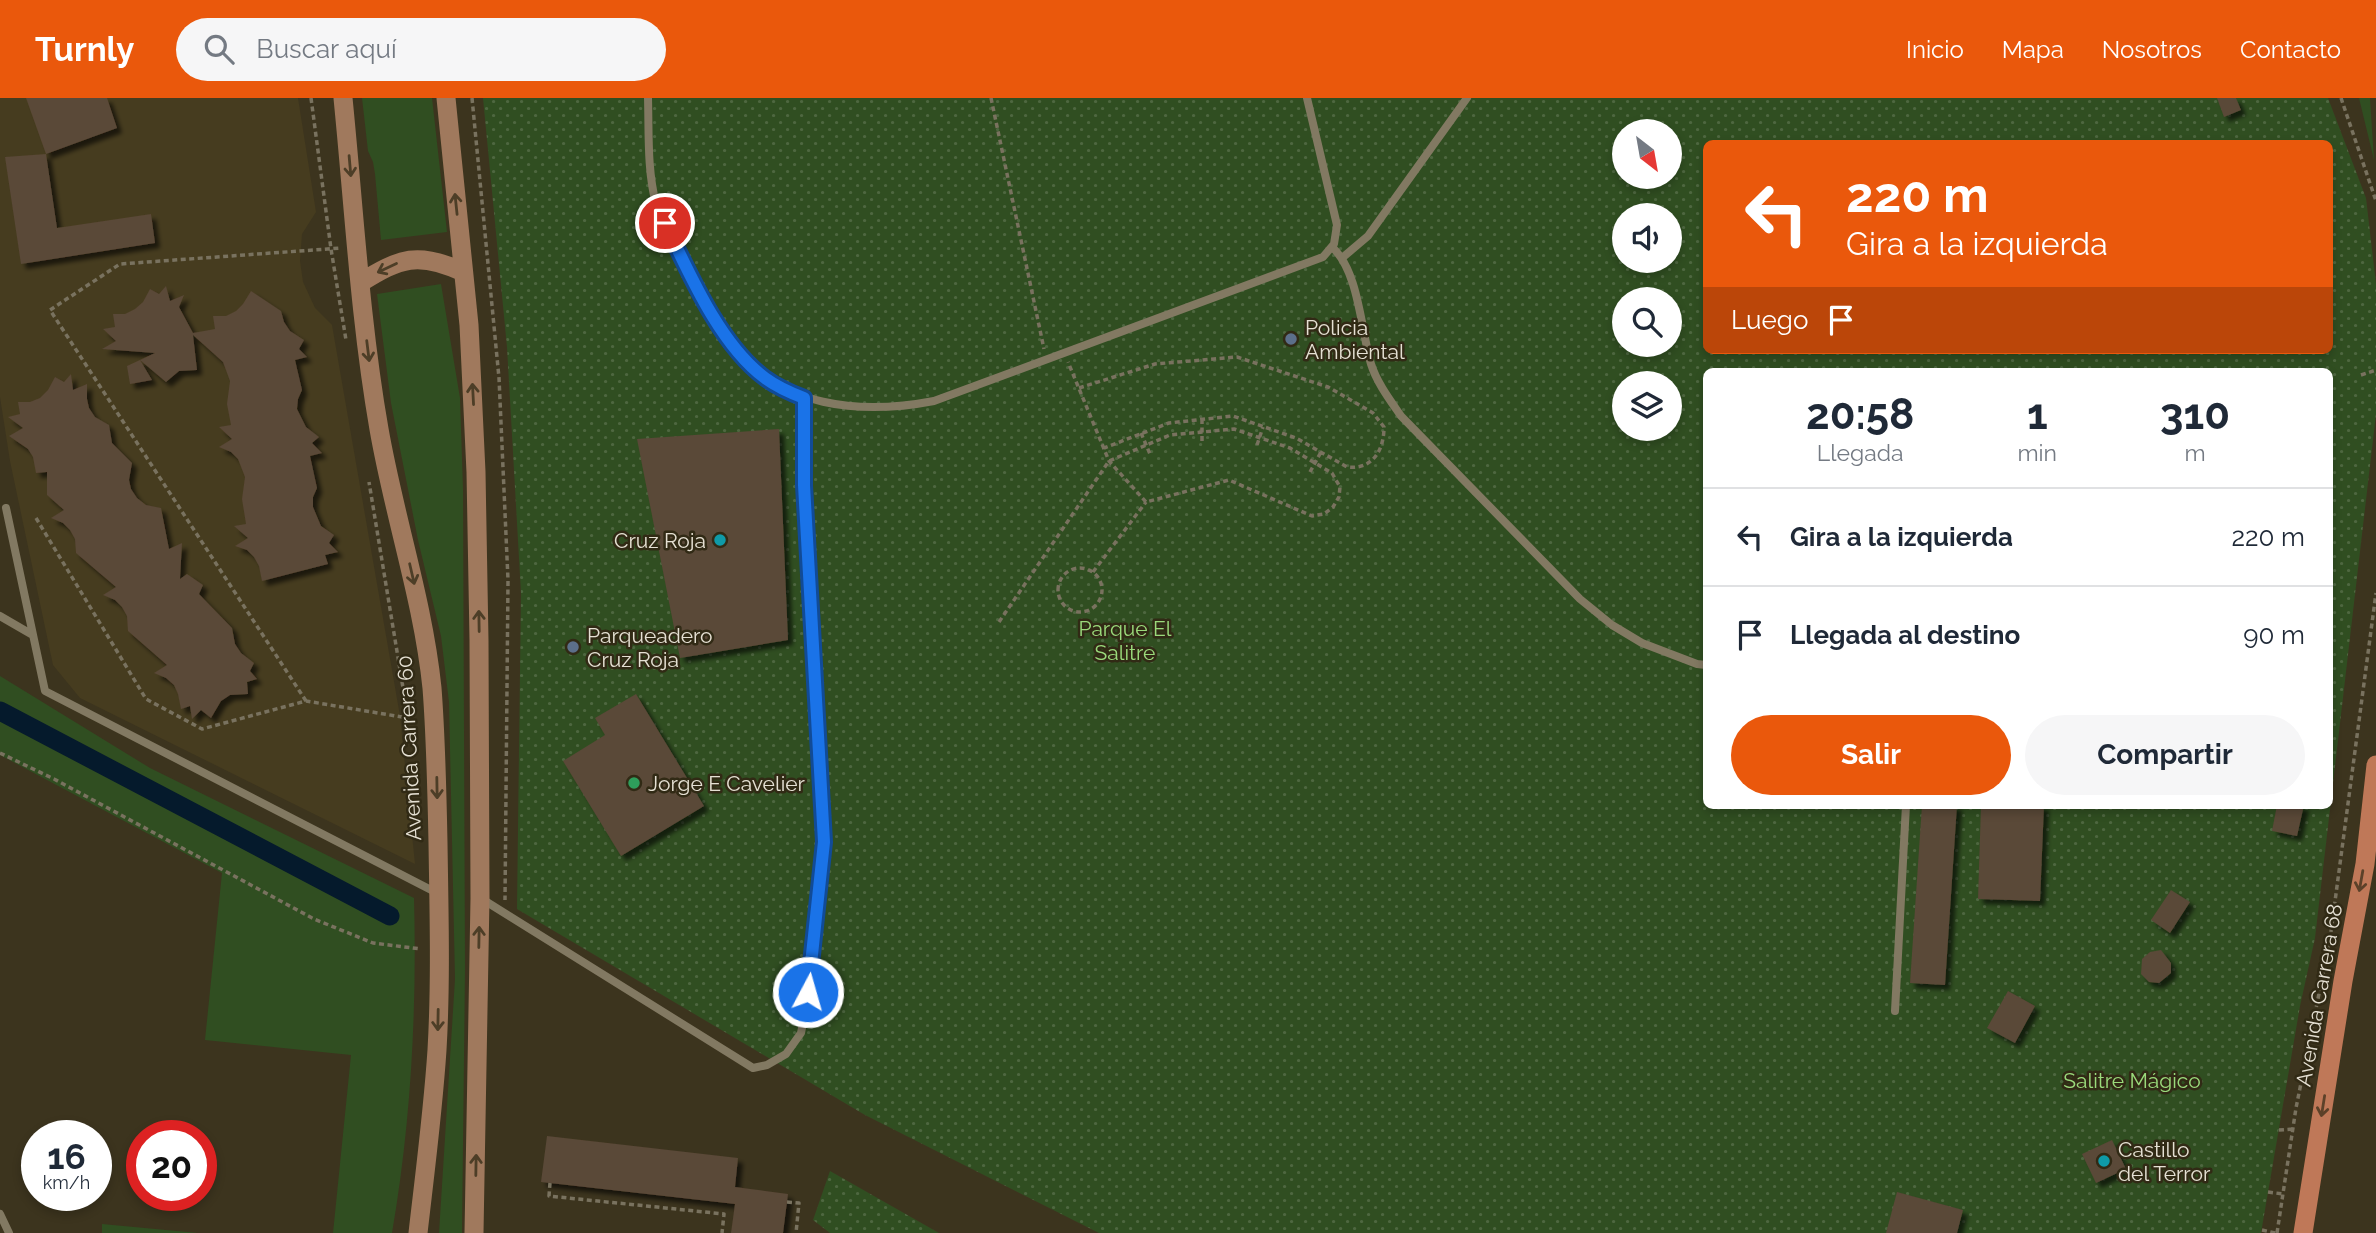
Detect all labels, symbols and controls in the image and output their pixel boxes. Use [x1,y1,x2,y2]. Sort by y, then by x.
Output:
search box [176,18,666,81]
text: Turnly [35,30,134,69]
icon: search [200,30,238,68]
text: Buscar aquí [256,34,397,64]
text: Inicio [1906,35,1964,64]
text: Mapa [2002,35,2064,64]
text: Nosotros [2102,35,2202,64]
text: Contacto [2240,35,2341,64]
north arrow [1612,119,1682,189]
map controls [1612,119,1682,441]
one-way arrow [343,154,356,177]
text: 220 m [1846,166,1989,223]
icon: left [1731,168,1822,259]
one-way arrow [449,193,462,215]
pin [635,193,695,253]
button: sound [1612,203,1682,273]
icon: arrive [646,204,684,242]
text: Gira a la izquierda [1846,225,2108,262]
one-way arrow [377,262,398,275]
button: search [1612,287,1682,357]
icon: arrive [1822,301,1860,339]
text: Luego [1731,305,1808,335]
place label: Policia Ambiental [1305,315,1405,364]
marker: Policia Ambiental [1283,331,1299,347]
one-way arrow [362,339,375,362]
button: layers [1612,371,1682,441]
one-way arrow [466,383,479,406]
text: 20:58 [1806,390,1914,439]
text: 1 [2027,390,2048,439]
text: 310 [2160,390,2230,439]
text: Llegada [1817,439,1904,466]
text: min [2017,439,2057,466]
text: m [2184,439,2206,466]
icon: left [1731,518,1769,556]
text: Gira a la izquierda [1790,522,2013,552]
text: 220 m [2231,522,2305,552]
place label: Cruz Roja [614,528,706,553]
marker: Cruz Roja [712,532,728,548]
one-way arrow [406,562,419,585]
one-way arrow [472,610,486,633]
park label: Parque El Salitre [1078,616,1172,665]
icon: arrive [1731,616,1769,654]
text: Llegada al destino [1790,620,2020,650]
text: 90 m [2243,620,2305,650]
place label: Parqueadero Cruz Roja [587,623,713,672]
marker: Parqueadero Cruz Roja [565,639,581,655]
street label: Avenida Carrera 60 [392,655,426,841]
button: Salir [1731,715,2011,795]
button: Compartir [2025,715,2305,795]
place label: Jorge E Cavelier [648,771,806,796]
marker: Jorge E Cavelier [626,775,642,791]
one-way arrow [430,776,443,799]
one-way arrow [2354,869,2368,892]
street label: Avenida Carrera 68 [2291,902,2347,1088]
one-way arrow [472,926,486,949]
position arrow [771,955,845,1029]
one-way arrow [431,1008,444,1031]
park label: Salitre Mágico [2063,1068,2201,1093]
one-way arrow [2316,1094,2329,1117]
speed limit sign: 20 [126,1120,217,1211]
text: 16 [47,1136,86,1177]
place label: Castillo del Terror [2118,1137,2211,1186]
marker: Castillo del Terror [2096,1153,2112,1169]
one-way arrow [469,1154,482,1177]
text: km/h [43,1172,90,1193]

